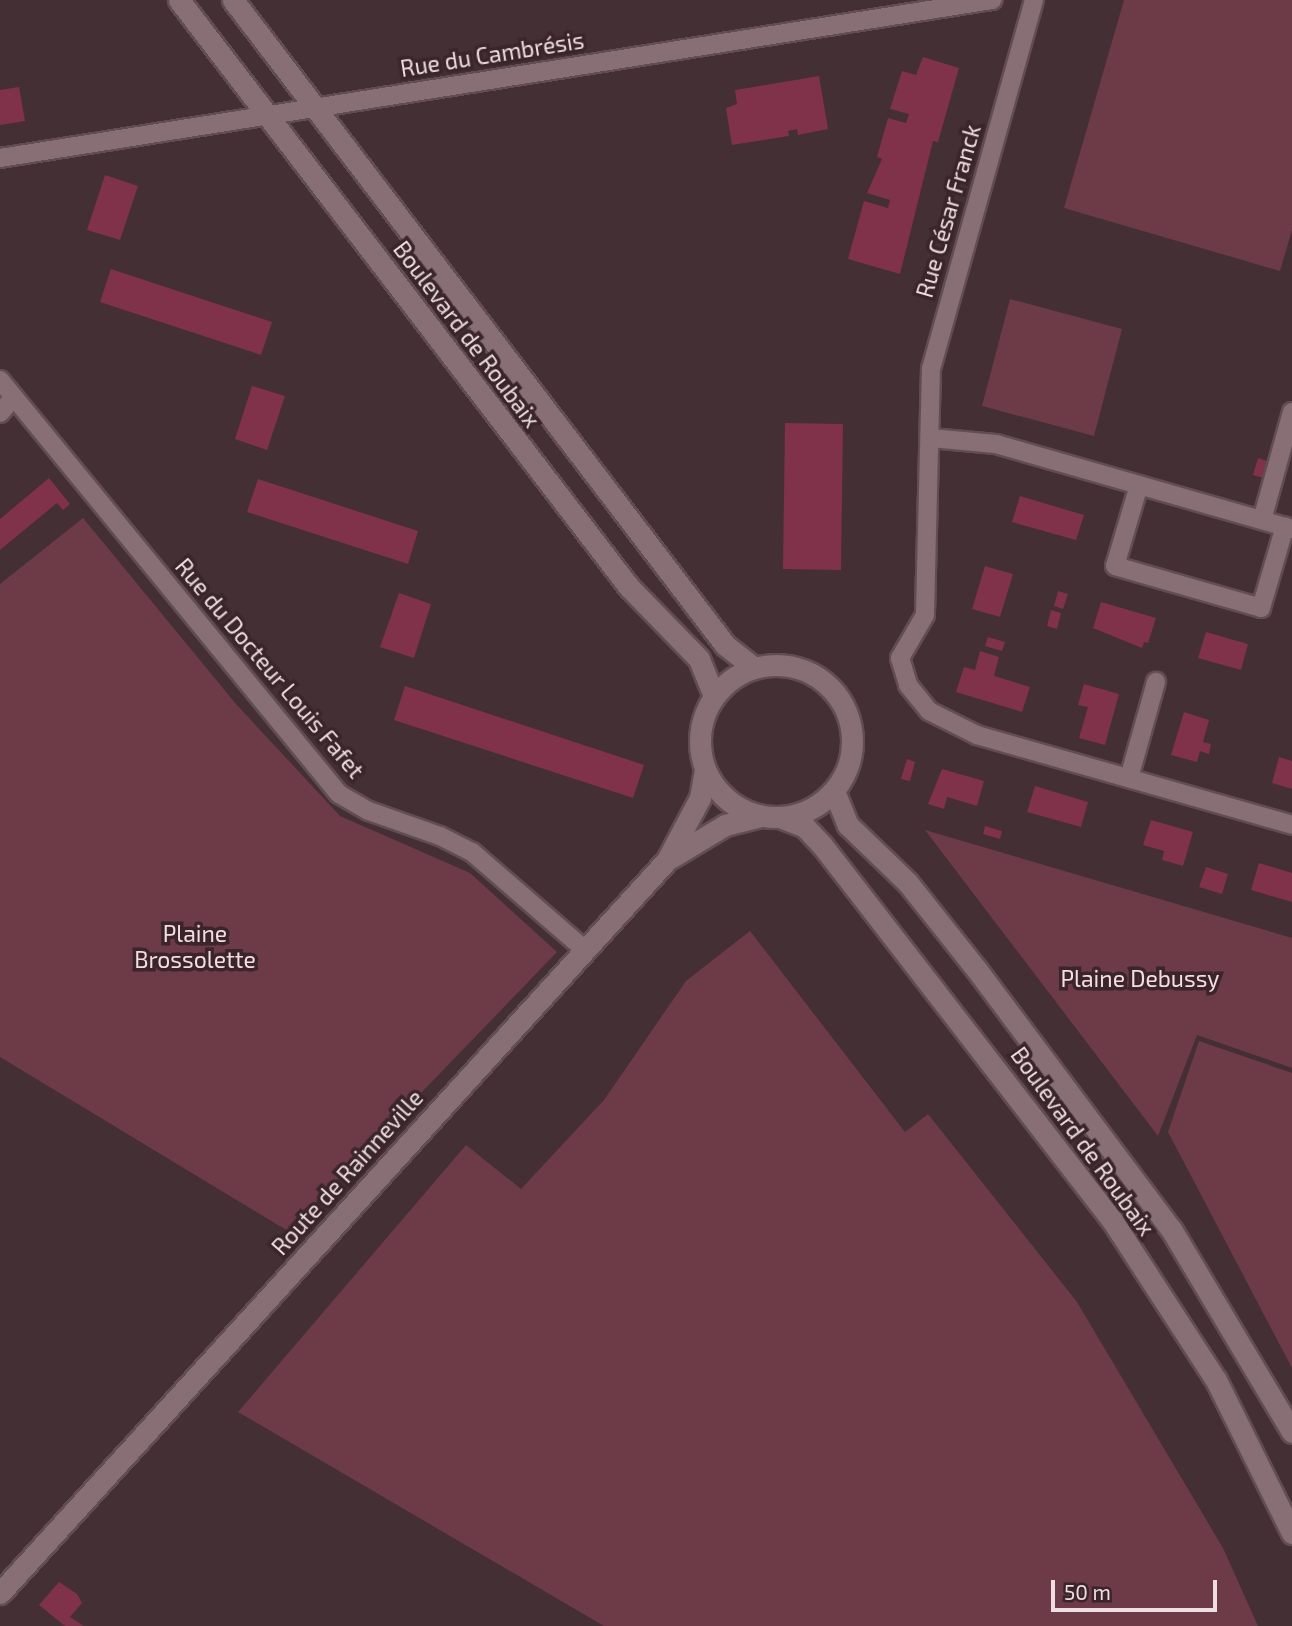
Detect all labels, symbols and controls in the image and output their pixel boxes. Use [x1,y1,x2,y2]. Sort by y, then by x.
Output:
street label: Rue du Cambrésis [398,26,586,82]
street label: Rue César Franck [910,121,986,301]
street label: Boulevard de Roubaix [388,235,546,433]
street label: Rue du Docteur Louis Fafet [170,552,370,784]
park label: Plaine Brossolette [134,919,256,973]
park label: Plaine Debussy [1061,964,1219,992]
street label: Boulevard de Roubaix [1005,1041,1161,1241]
street label: Route de Rainneville [266,1084,428,1260]
scale bar [1054,1566,1220,1610]
text: 50 m [1064,1579,1111,1604]

